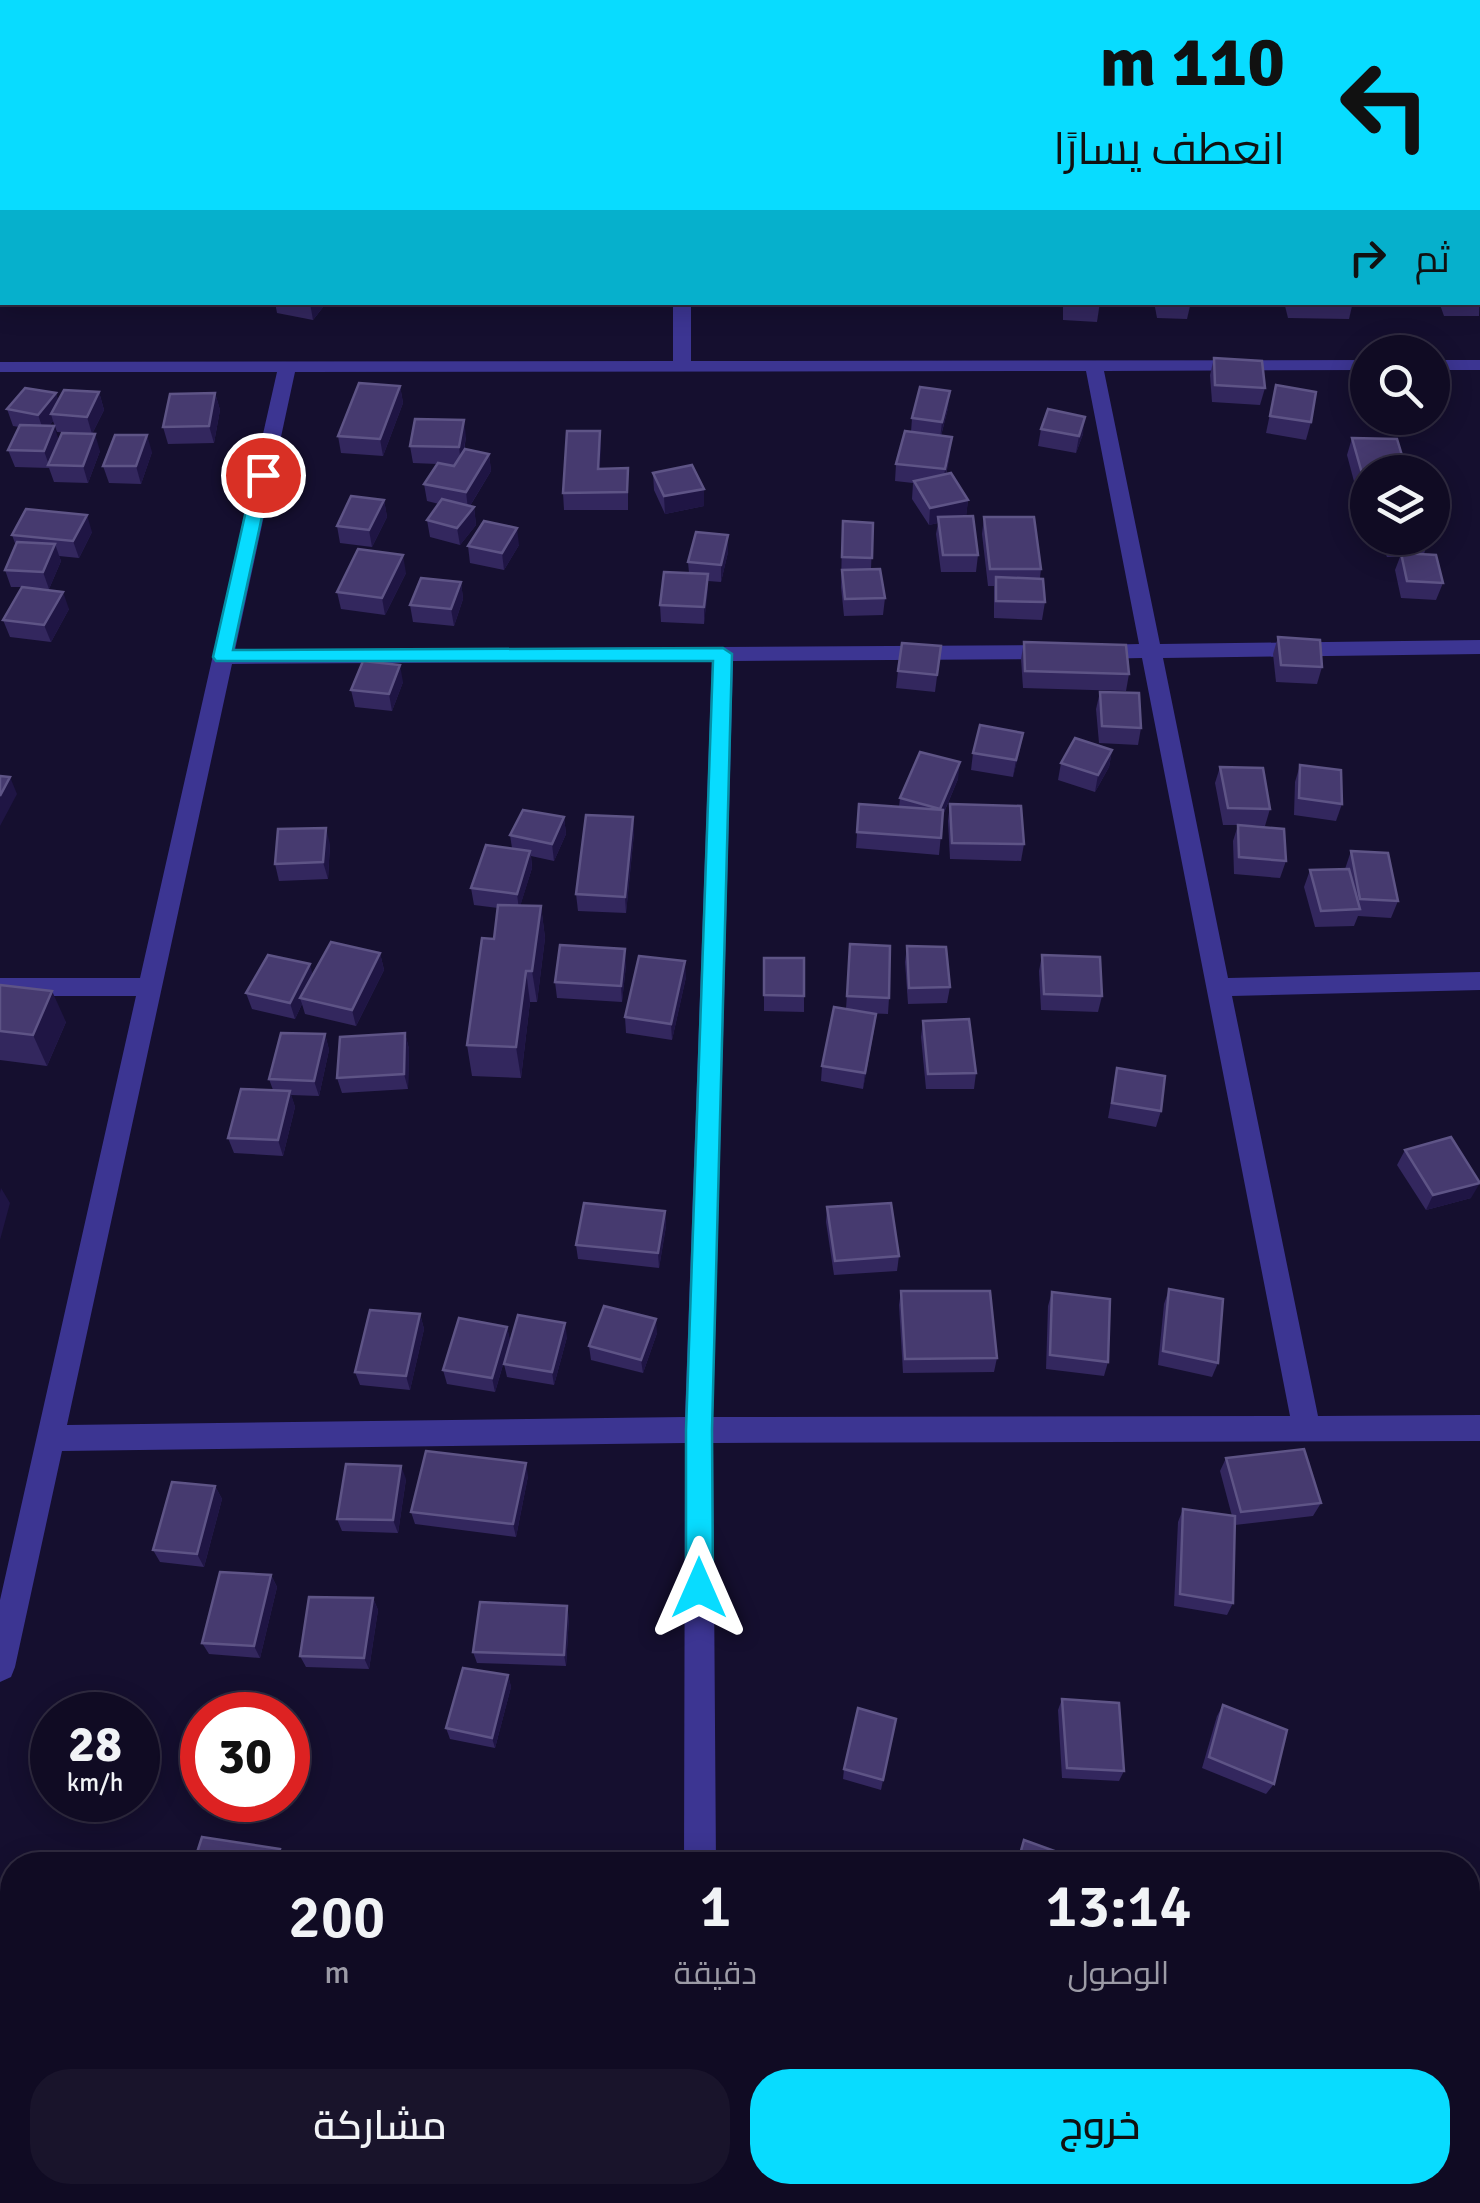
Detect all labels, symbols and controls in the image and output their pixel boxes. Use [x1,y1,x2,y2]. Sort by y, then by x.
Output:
text: 110 m [1100,19,1285,105]
icon: left [1320,40,1450,170]
text: انعطف يسارًا [1053,122,1285,177]
icon: right [1340,230,1395,285]
text: ثم [1415,236,1450,283]
map controls [1350,335,1450,555]
button: search [1350,335,1450,435]
pin [221,433,306,518]
icon: arrive [236,448,291,503]
button: layers [1350,455,1450,555]
position arrow [647,1536,751,1640]
speed limit sign: 30 [180,1692,310,1822]
text: 28 [68,1714,122,1776]
text: km/h [67,1767,123,1798]
text: 1 [699,1870,732,1944]
text: 13:14 [1045,1870,1192,1944]
text: 200 [288,1881,385,1955]
text: m [324,1953,350,1992]
text: دقيقة [674,1954,757,1993]
text: الوصول [1068,1954,1169,1993]
button: مشاركة [30,2069,730,2184]
button: خروج [750,2069,1450,2184]

